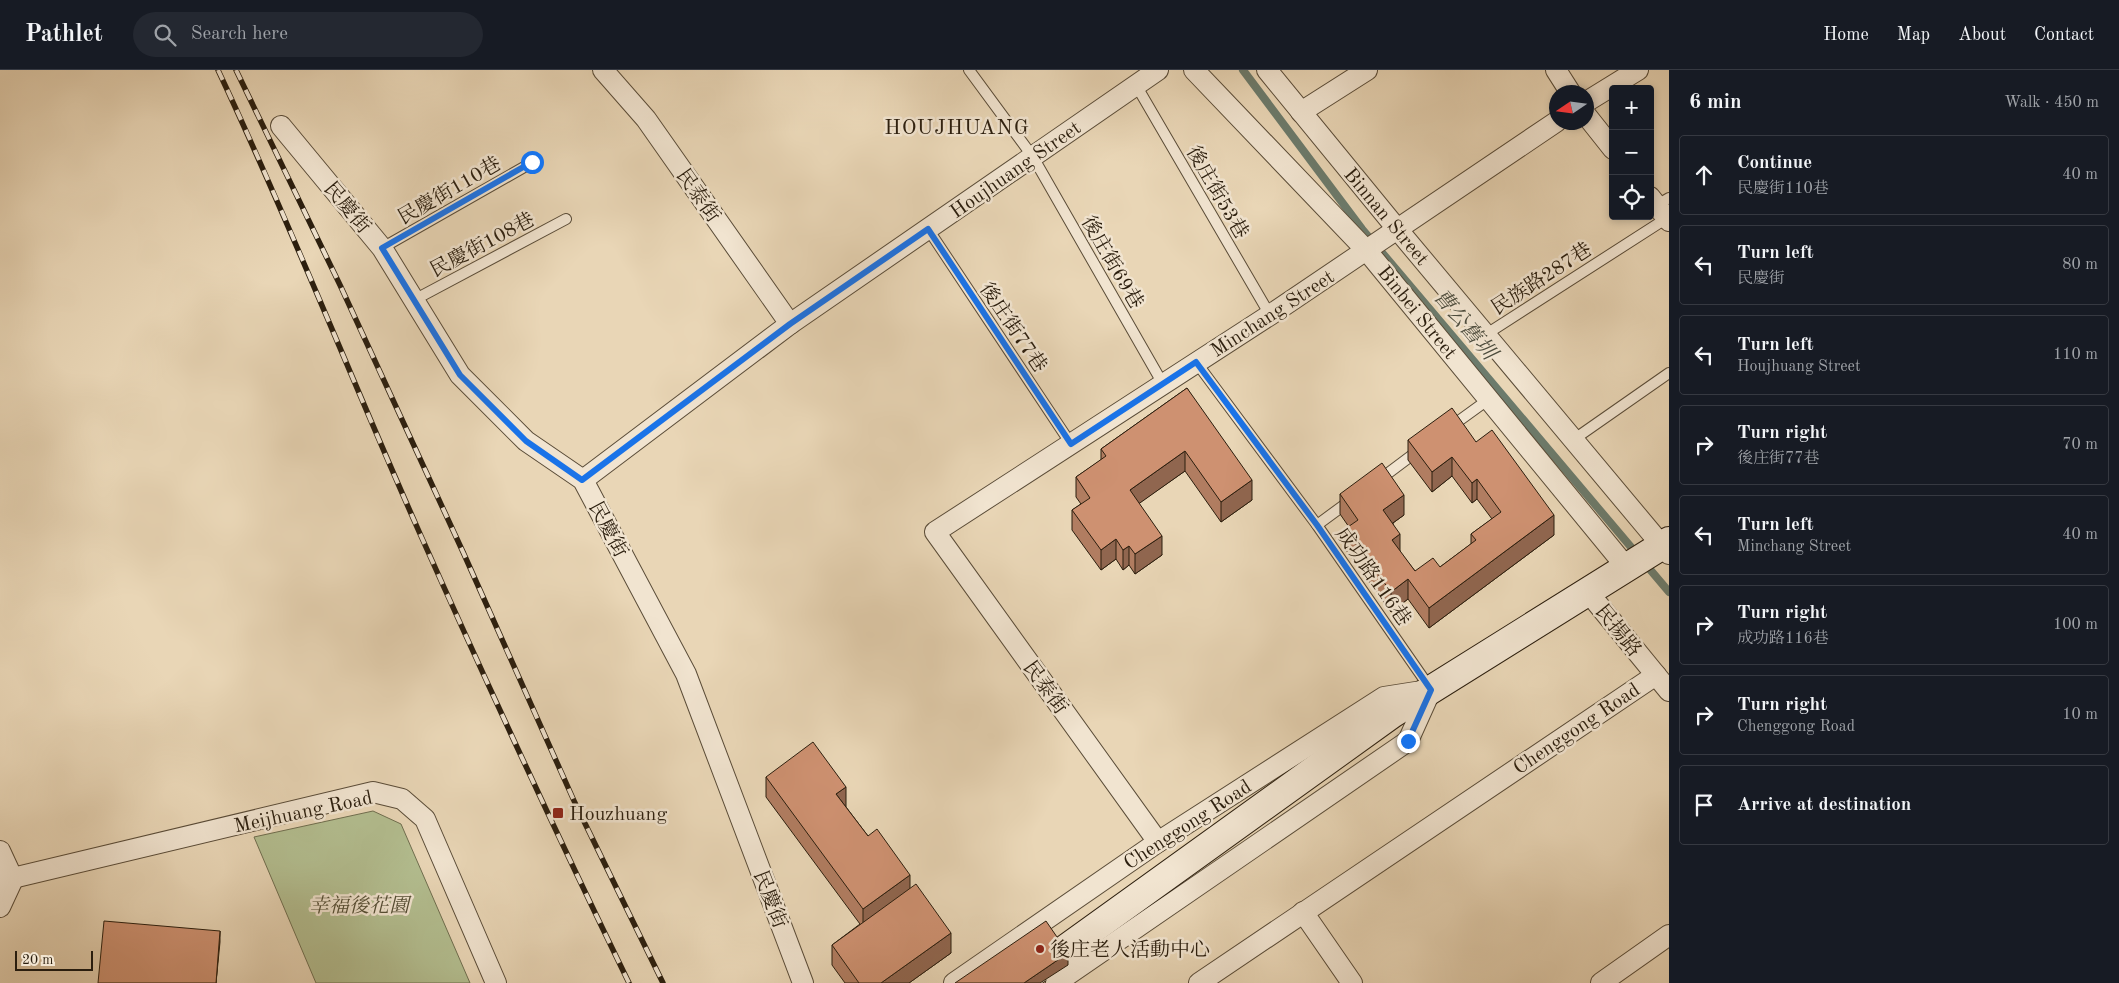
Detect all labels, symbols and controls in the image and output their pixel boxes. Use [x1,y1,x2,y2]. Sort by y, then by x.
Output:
search box [133,12,483,57]
icon: search [151,21,179,49]
text: Pathlet [25,23,103,47]
text: Search here [191,25,288,44]
text: Home [1823,26,1869,44]
text: Map [1897,26,1930,44]
text: About [1958,26,2006,44]
text: Contact [2034,26,2094,44]
north arrow [1549,85,1594,130]
map controls [1609,85,1654,220]
button: + [1609,85,1654,130]
text: 6 min [1689,92,1742,113]
text: Walk · 450 m [2004,95,2099,111]
district label: HOUJHUANG [884,118,1030,139]
street label: Houjhuang Street [947,118,1085,223]
button: − [1609,130,1654,175]
street label: 後庄街53巷 [1182,142,1252,243]
route start [521,151,544,174]
street label: 民慶街110巷 [394,153,505,229]
text: Continue [1737,154,1812,173]
icon: ahead [1690,161,1718,189]
street label: 民泰街 [672,164,725,226]
street label: Binnan Street [1339,165,1432,270]
text: 40 m [2062,167,2098,183]
button: locate [1609,175,1654,220]
street label: 民慶街 [320,178,375,238]
text: 民慶街110巷 [1737,181,1829,197]
street label: 民慶街108巷 [427,208,538,282]
street label: 後庄街69巷 [1077,212,1147,313]
street label: 民族路287巷 [1487,238,1596,319]
text: Turn left [1737,244,1814,263]
icon: left [1690,251,1718,279]
text: 80 m [2062,257,2098,273]
street label: Binbei Street [1373,263,1460,364]
street label: Minchang Street [1208,267,1338,362]
text: 民慶街 [1737,271,1785,287]
street label: 後庄街77巷 [975,279,1051,376]
water label: 曹公舊圳 [1429,285,1502,366]
text: Turn left [1737,336,1814,355]
icon: left [1690,341,1718,369]
text: 110 m [2053,347,2098,363]
text: Houjhuang Street [1737,359,1861,375]
text: Turn right [1737,424,1827,443]
icon: right [1690,431,1718,459]
text: 70 m [2062,437,2098,453]
text: 後庄街77巷 [1737,451,1820,467]
street label: 民慶街 [584,498,632,561]
text: Turn left [1737,516,1814,535]
icon: left [1690,521,1718,549]
street label: 成功路116巷 [1331,523,1415,630]
text: 40 m [2062,527,2098,543]
text: Minchang Street [1737,539,1851,555]
street label: 民揚路 [1591,600,1646,661]
text: Turn right [1737,604,1827,623]
icon: right [1690,611,1718,639]
text: 100 m [2053,617,2098,633]
text: 成功路116巷 [1737,631,1829,647]
street label: 民泰街 [1019,656,1073,718]
street label: Chenggong Road [1510,680,1644,779]
text: Turn right [1737,696,1827,715]
icon: right [1690,701,1718,729]
text: 10 m [2062,707,2098,723]
text: Chenggong Road [1737,719,1855,735]
route end [1397,730,1420,753]
street label: Chenggong Road [1121,777,1255,874]
street label: Meijhuang Road [232,789,374,837]
icon: arrive [1690,791,1718,819]
text: Arrive at destination [1737,796,1911,815]
place label: Houzhuang [569,805,667,825]
marker: Houzhuang [551,806,565,820]
street label: 民慶街 [749,867,791,931]
park label: 幸福後花園 [309,895,412,917]
place label: 後庄老人活動中心 [1050,939,1210,961]
marker: 後庄老人活動中心 [1034,943,1046,955]
scale bar [15,948,92,971]
text: 20 m [22,953,53,967]

